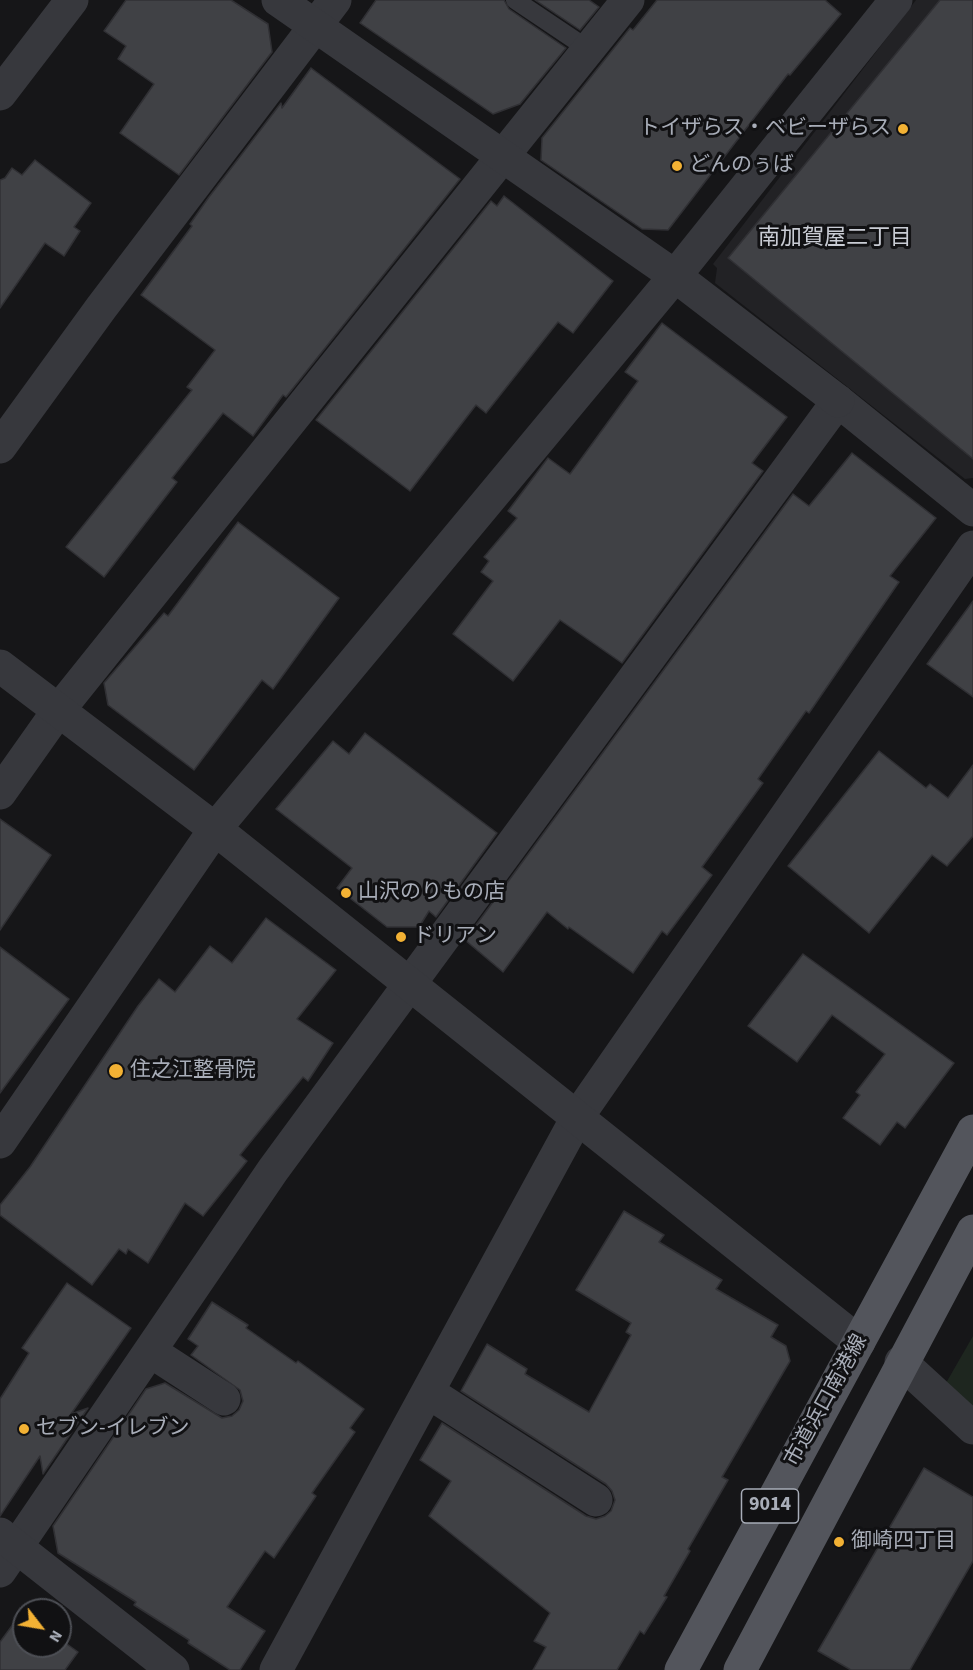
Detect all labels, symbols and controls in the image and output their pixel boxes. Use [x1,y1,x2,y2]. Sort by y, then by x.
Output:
place label: トイザらス・ベビーザらス [639,116,891,142]
marker: トイザらス・ベビーザらス [896,122,910,136]
place label: どんのぅば [689,153,794,179]
marker: どんのぅば [670,159,684,173]
district label: 南加賀屋二丁目 [758,226,912,252]
place label: 山沢のりもの店 [358,880,505,906]
marker: 山沢のりもの店 [339,886,353,900]
place label: ドリアン [413,924,497,950]
marker: ドリアン [394,930,408,944]
place label: 住之江整骨院 [130,1058,256,1084]
marker: 住之江整骨院 [107,1062,125,1080]
street label: 市道浜口南港線 [780,1331,874,1471]
place label: セブン-イレブン [36,1416,190,1442]
marker: セブン-イレブン [17,1422,31,1436]
road number: 9014 [742,1489,798,1523]
place label: 御崎四丁目 [851,1529,956,1555]
marker: 御崎四丁目 [832,1535,846,1549]
north arrow [12,1598,72,1658]
text: N [44,1626,68,1646]

